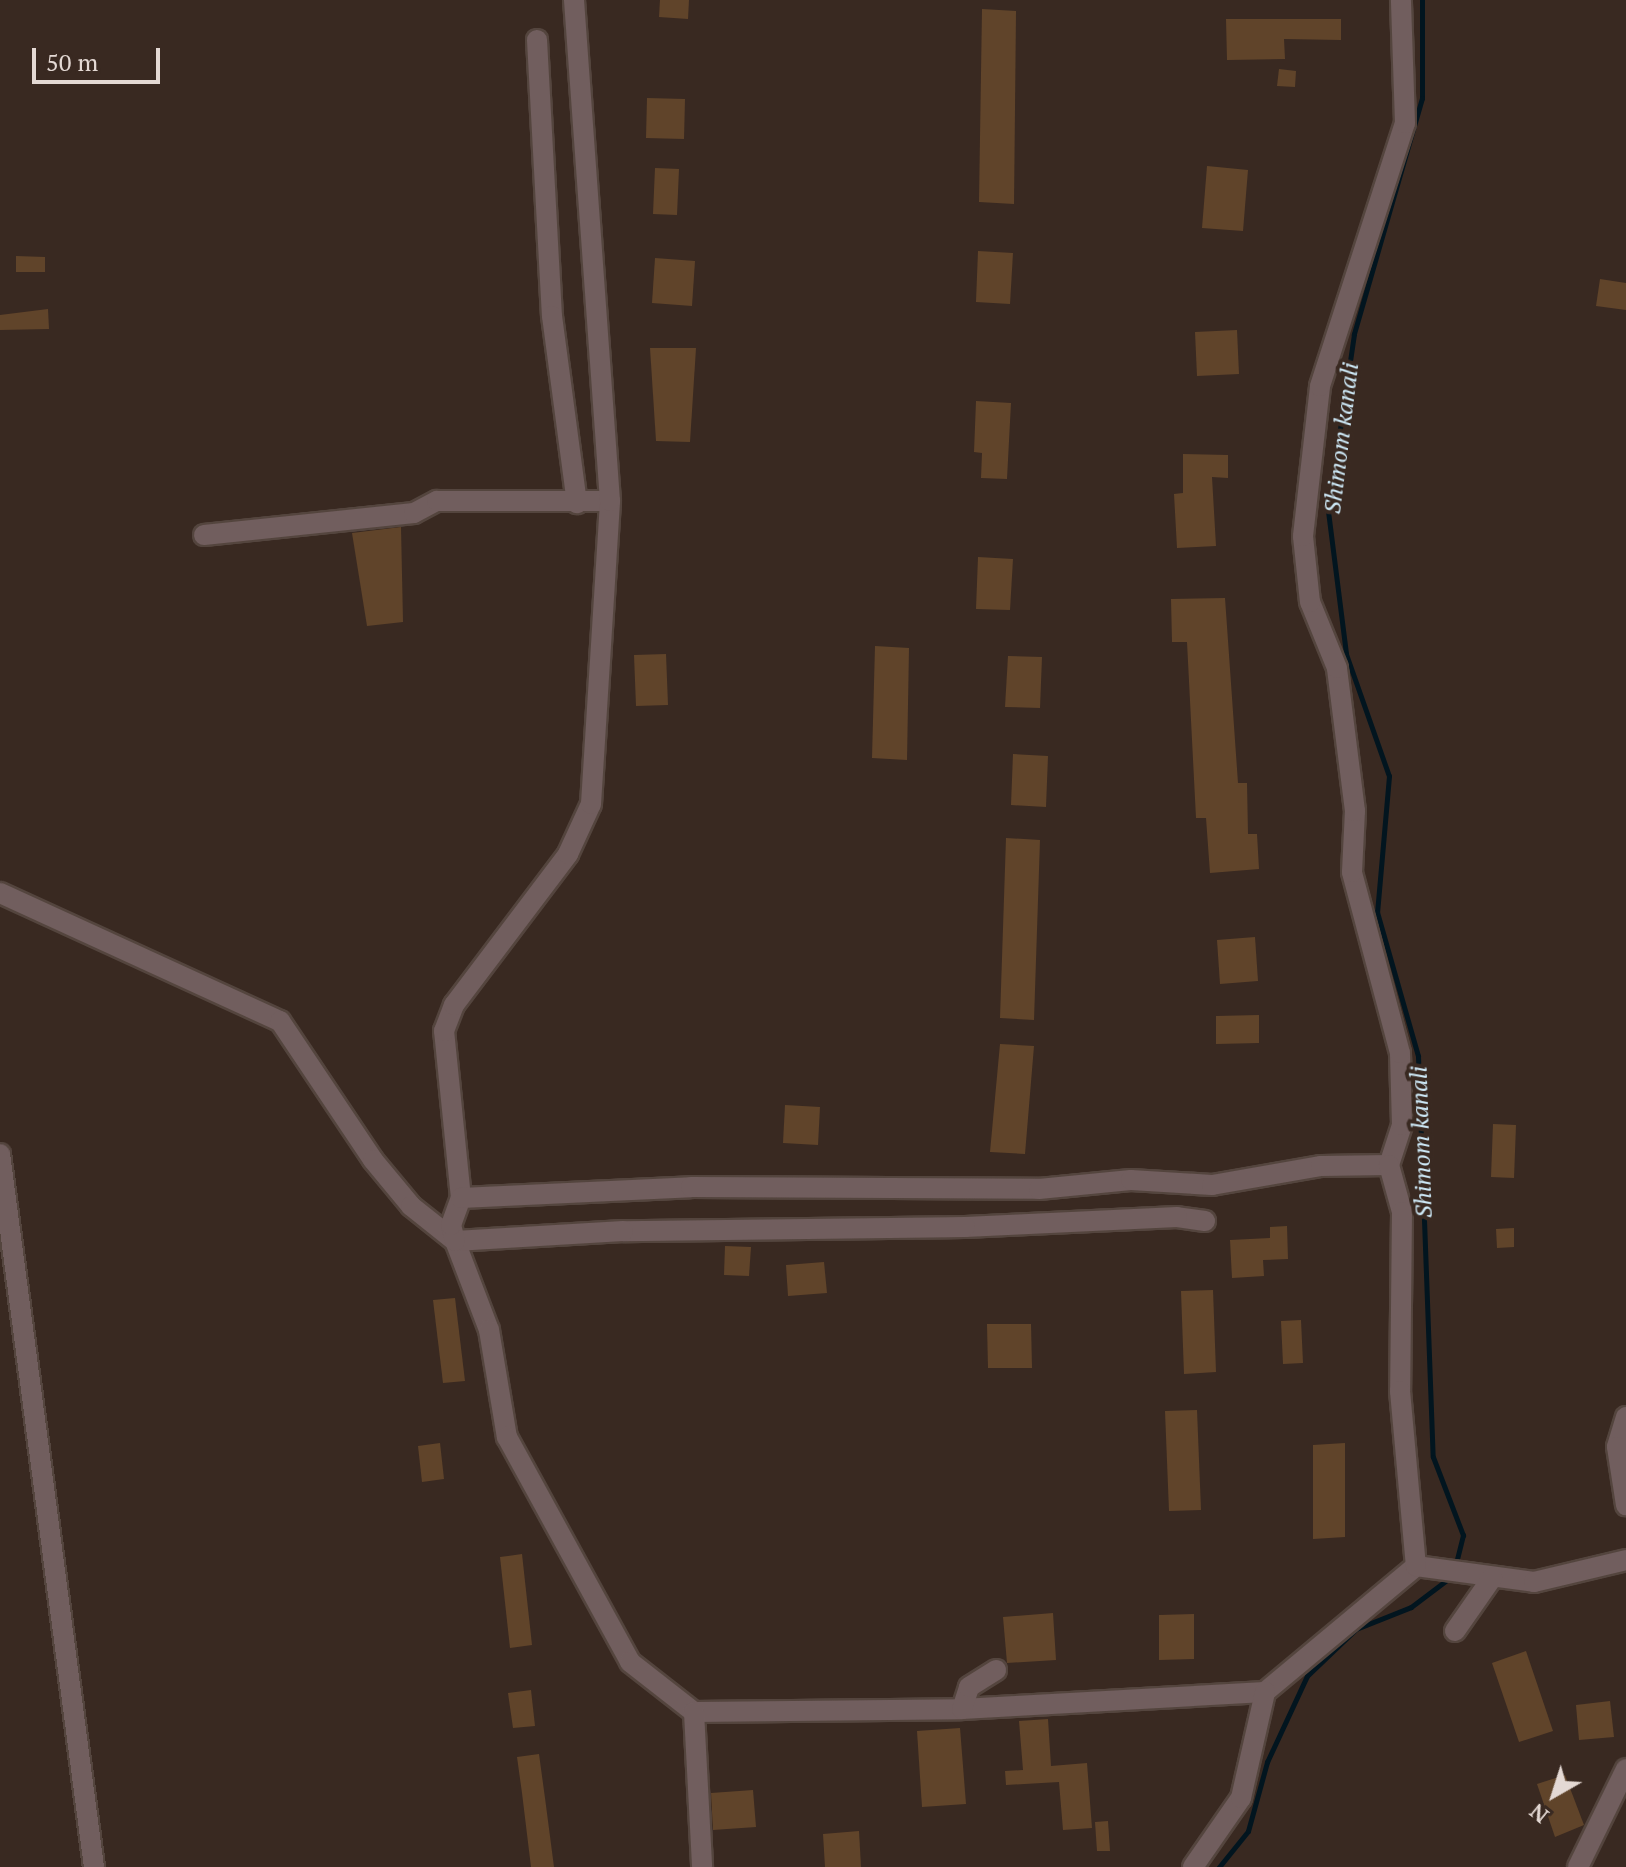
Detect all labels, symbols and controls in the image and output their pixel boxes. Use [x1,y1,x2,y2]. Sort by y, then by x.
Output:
scale bar [36,32,164,82]
text: 50 m [46,46,98,78]
water label: Shimom kanali [1317,361,1365,515]
water label: Shimom kanali [1404,1065,1438,1219]
north arrow [1514,1755,1594,1835]
text: N [1523,1798,1554,1831]

